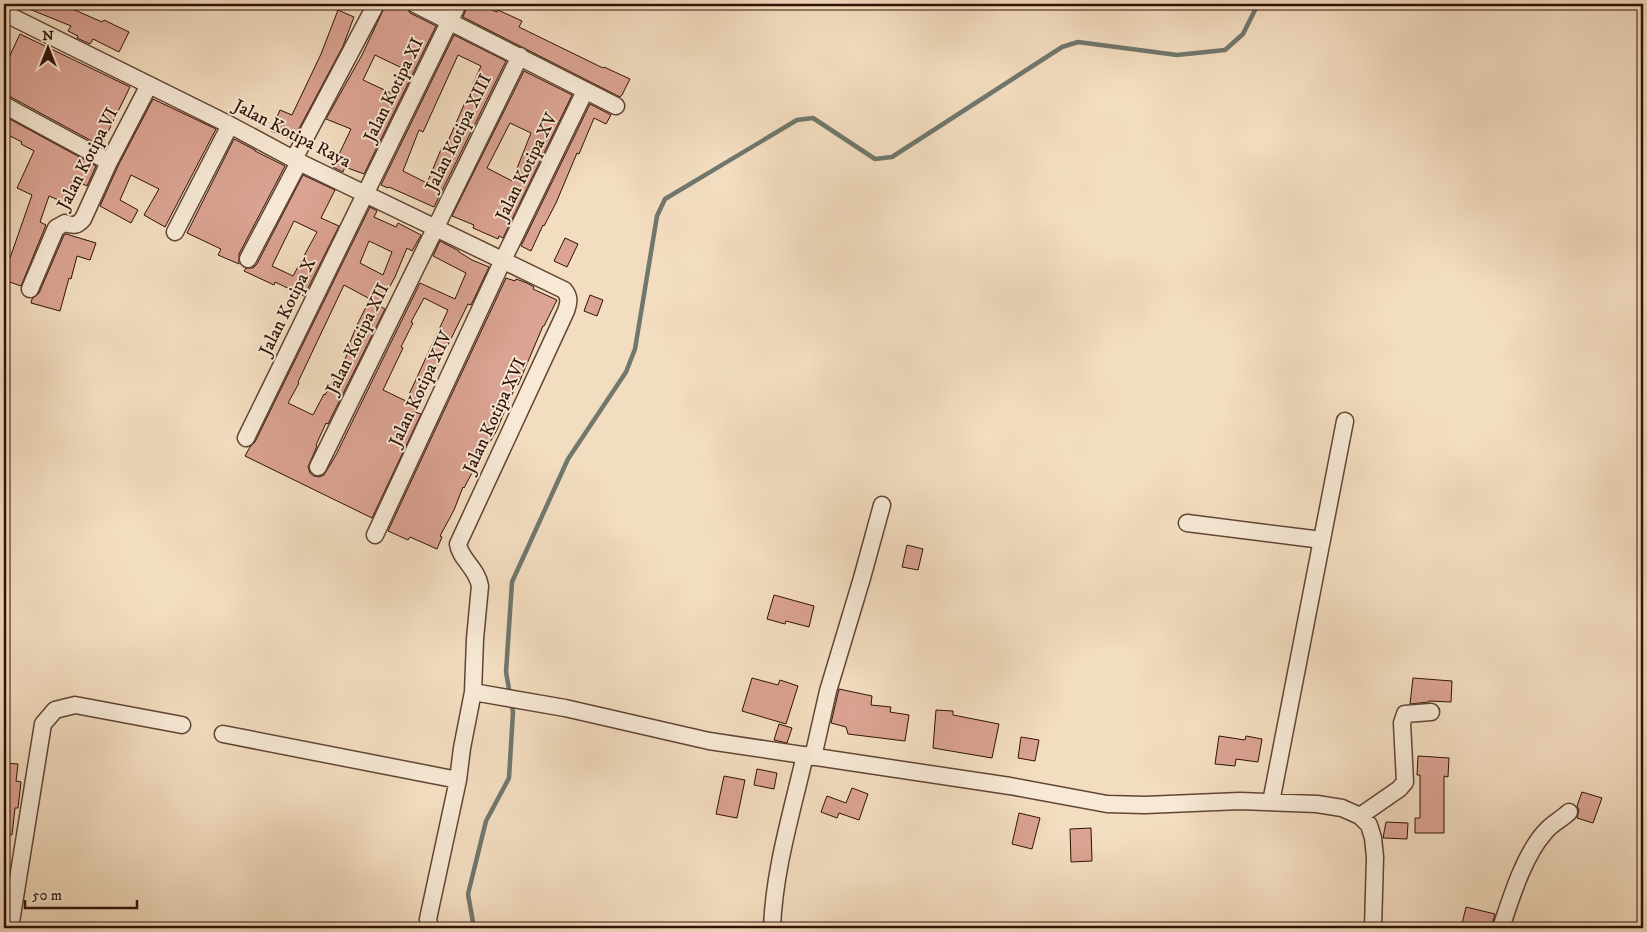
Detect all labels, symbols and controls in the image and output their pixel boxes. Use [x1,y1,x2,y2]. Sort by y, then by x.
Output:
north arrow [22,22,72,72]
text: N [42,27,54,45]
street label: Jalan Kotipa XI [358,34,429,148]
street label: Jalan Kotipa XIII [420,71,497,197]
street label: Jalan Kotipa Raya [228,94,355,173]
street label: Jalan Kotipa VI [52,104,123,216]
street label: Jalan Kotipa XV [491,109,563,226]
street label: Jalan Kotipa X [254,255,321,361]
street label: Jalan Kotipa XII [321,280,394,400]
street label: Jalan Kotipa XIV [384,327,458,452]
street label: Jalan Kotipa XVI [458,355,531,479]
scale bar [25,877,138,909]
text: 50 m [32,886,62,905]

